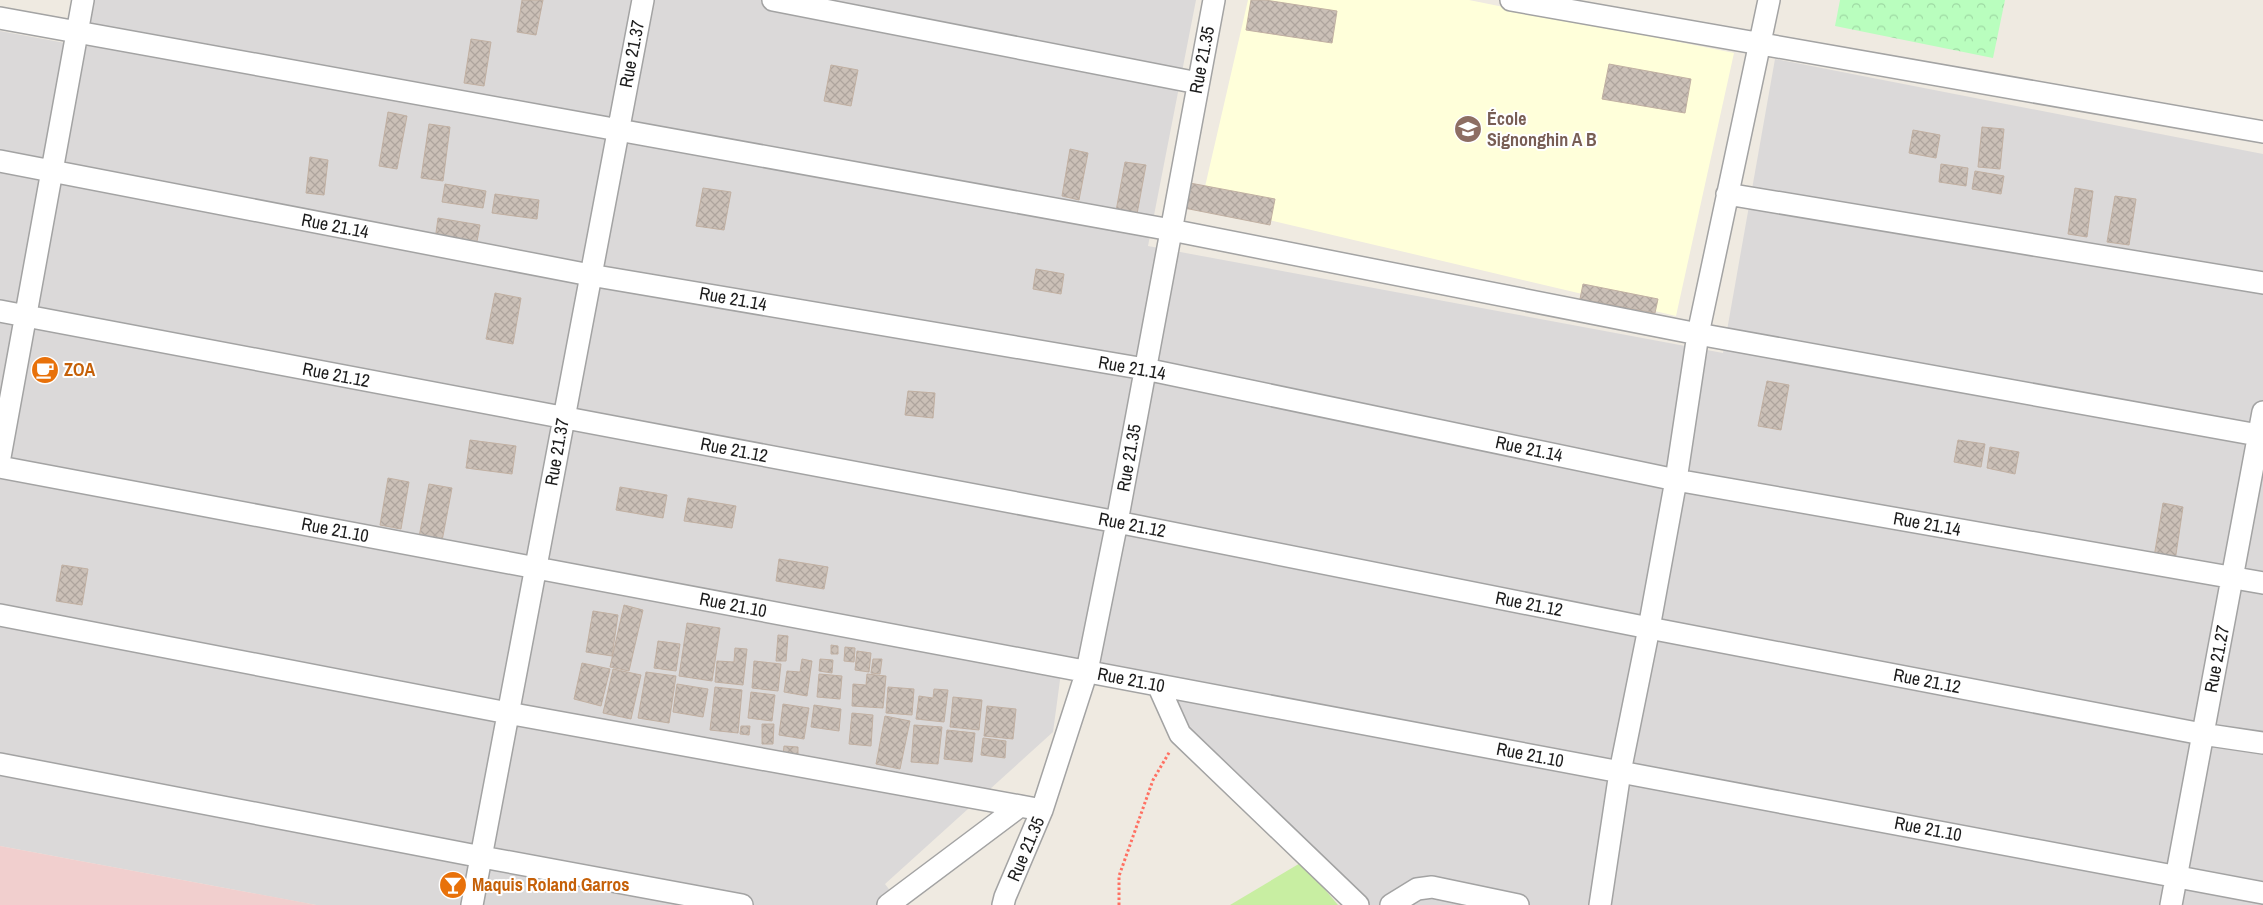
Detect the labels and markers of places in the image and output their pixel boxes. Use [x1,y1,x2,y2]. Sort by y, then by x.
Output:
place label: École Signonghin A B [1487,106,1597,152]
school or university icon: École Signonghin A B [1453,114,1483,144]
cafe icon: ZOA [30,355,60,385]
place label: ZOA [64,357,96,382]
bar icon: Maquis Roland Garros [438,870,468,900]
place label: Maquis Roland Garros [472,872,629,897]

